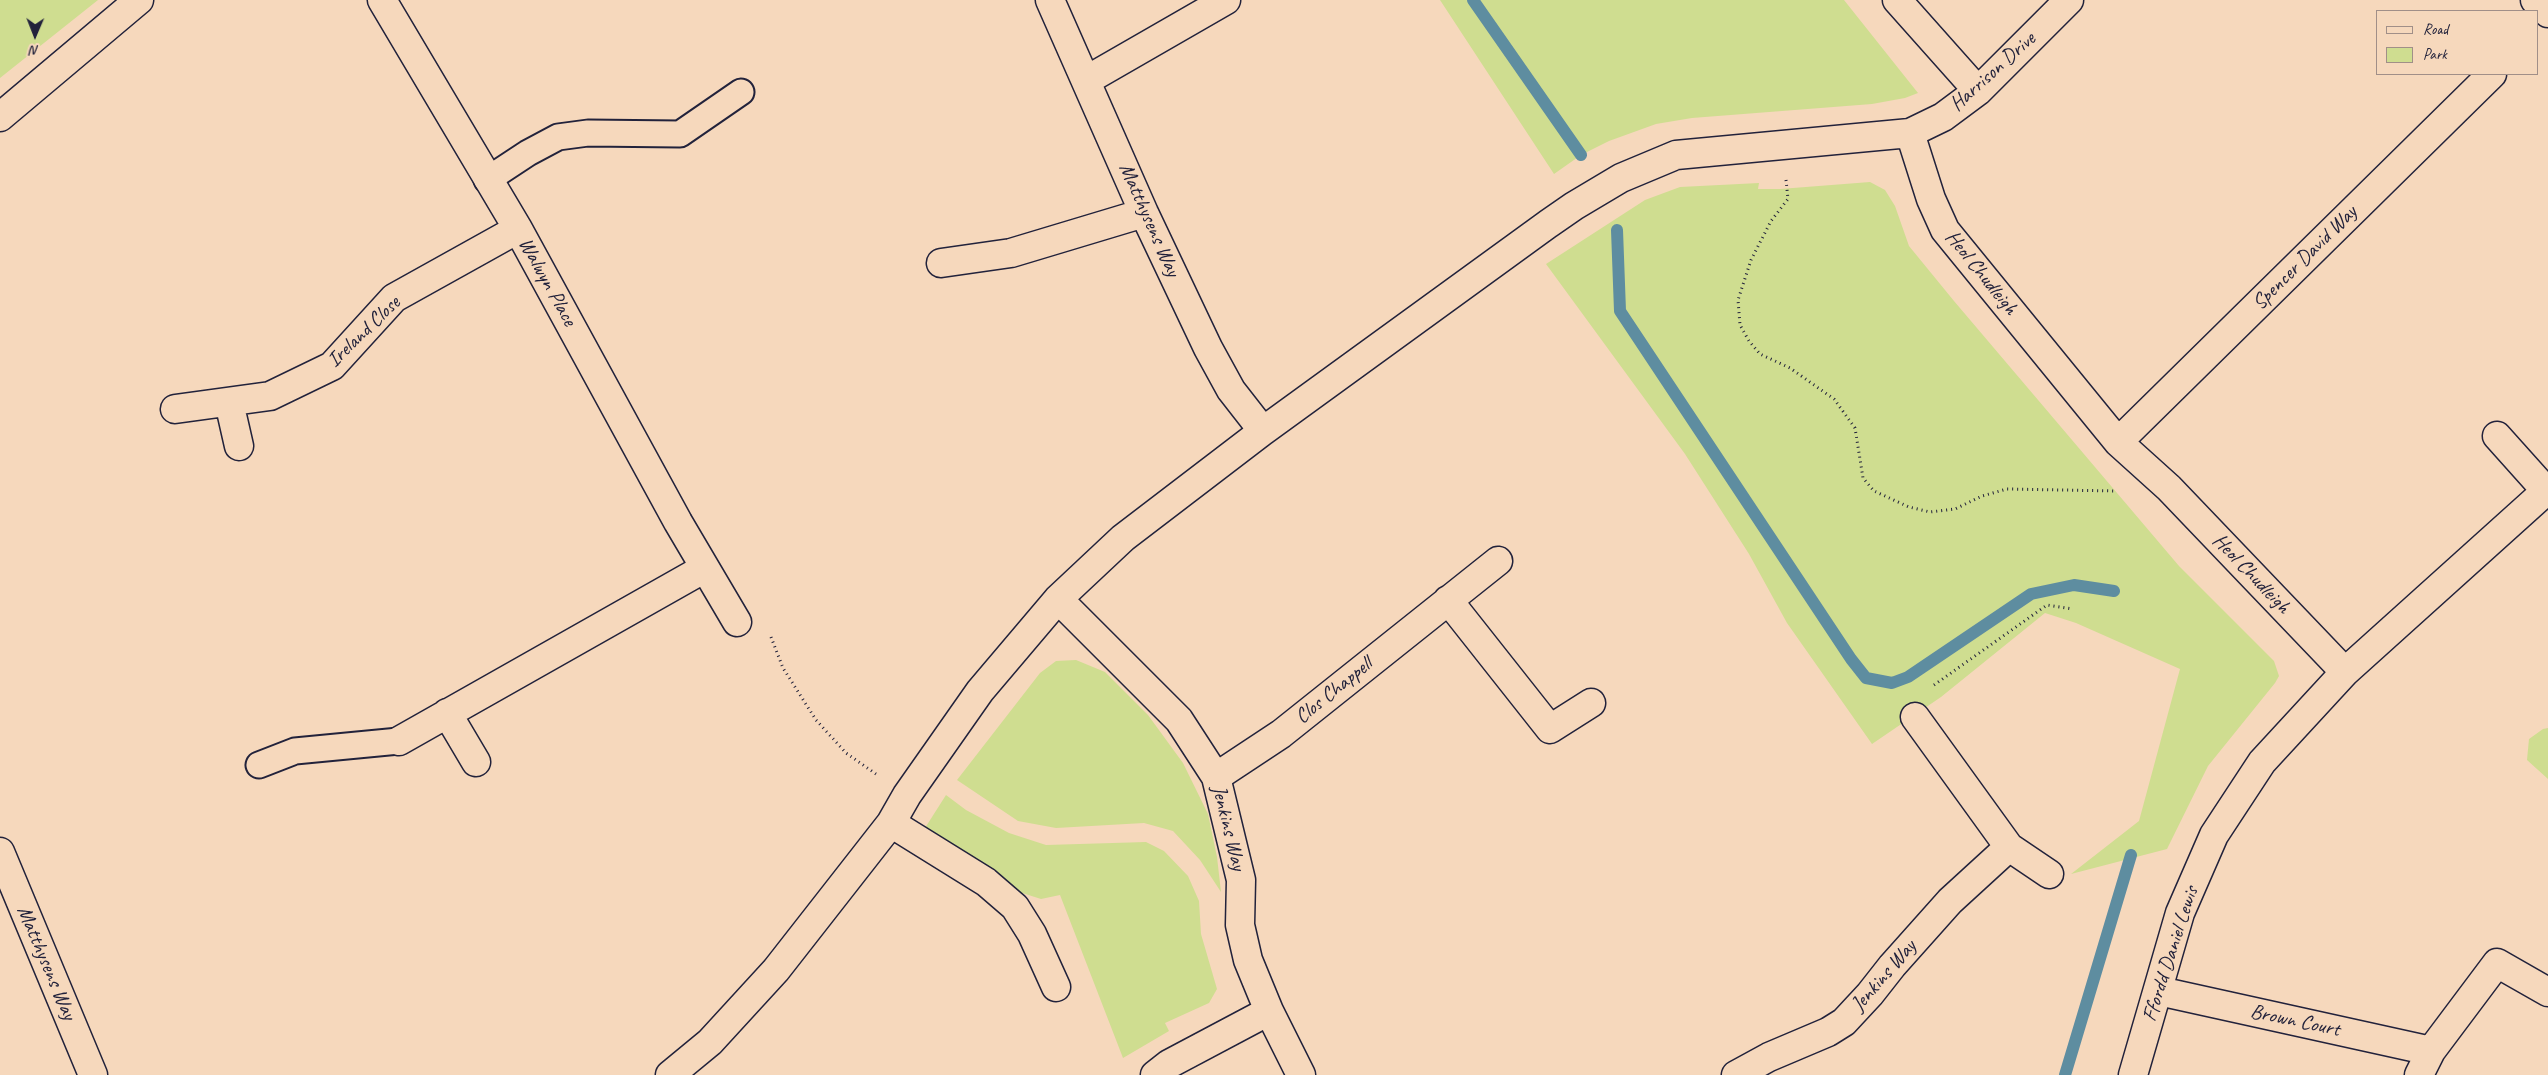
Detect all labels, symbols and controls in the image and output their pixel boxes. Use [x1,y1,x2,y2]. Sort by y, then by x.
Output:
north arrow [10,10,60,60]
legend [2376,10,2538,75]
text: Road [2423,20,2448,39]
street label: Harrison Drive [1945,27,2041,117]
text: N [30,42,39,59]
text: Park [2423,45,2447,64]
street label: Matthysens Way [1113,159,1185,281]
street label: Spencer David Way [2247,200,2363,316]
street label: Heol Chudleigh [1939,226,2023,320]
street label: Walwyn Place [512,233,582,331]
street label: Ireland Close [322,291,406,373]
street label: Heol Chudleigh [2207,529,2295,619]
street label: Clos Chappell [1290,652,1378,730]
street label: Jenkins Way [1205,783,1251,873]
street label: Ffordd Daniel Lewis [2137,883,2205,1025]
street label: Matthysens Way [11,902,81,1024]
street label: Jenkins Way [1846,935,1922,1017]
street label: Brown Court [2248,999,2342,1043]

